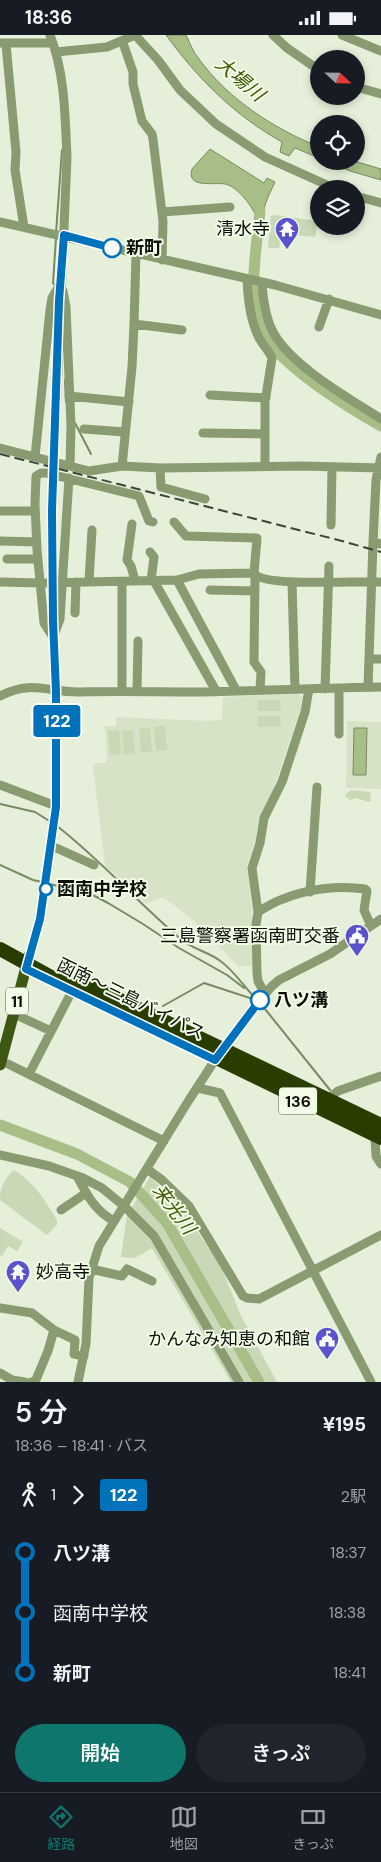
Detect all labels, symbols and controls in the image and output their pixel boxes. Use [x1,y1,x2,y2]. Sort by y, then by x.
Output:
text: 18:36 [25,5,72,30]
north arrow [310,50,365,105]
map controls [310,50,365,235]
water label: 大場川 [210,51,271,108]
button: locate [310,115,365,170]
button: layers [310,180,365,235]
temple icon: 清水寺 [274,216,300,250]
place label: 清水寺 [216,217,270,241]
place label: 新町 [126,236,162,260]
marker: 新町 [102,238,122,258]
line badge: 122 [28,705,86,737]
text: 122 [43,709,71,733]
place label: 函南中学校 [57,877,147,901]
marker: 函南中学校 [39,882,53,896]
public building icon: 三島警察署函南町交番 [344,923,370,957]
place label: 三島警察署函南町交番 [160,924,340,948]
street label: 函南～三島バイパス [53,953,209,1045]
road number: 11 [6,987,28,1014]
place label: 八ツ溝 [274,988,328,1012]
marker: 八ツ溝 [250,990,270,1010]
road number: 136 [279,1087,317,1115]
water label: 来光川 [147,1179,202,1241]
temple icon: 妙高寺 [5,1259,31,1293]
place label: 妙高寺 [36,1260,90,1284]
public building icon: かんなみ知恵の和館 [314,1326,340,1360]
place label: かんなみ知恵の和館 [148,1327,310,1351]
text: 5 分 [15,1394,67,1431]
text: ¥195 [323,1412,366,1437]
text: 18:36 – 18:41 · バス [15,1435,148,1456]
icon: walk [15,1481,43,1509]
icon: forward [64,1481,92,1509]
text: 122 [110,1483,137,1507]
text: 1 [51,1484,56,1505]
text: 2駅 [341,1486,366,1507]
text: 八ツ溝 [53,1541,110,1566]
text: 18:37 [330,1542,366,1563]
text: 函南中学校 [53,1601,148,1626]
text: 18:38 [329,1602,366,1623]
text: 新町 [53,1661,91,1686]
text: 18:41 [333,1662,366,1683]
button: 開始 [15,1724,186,1782]
button: きっぷ [196,1724,366,1782]
tab: 経路 [47,1803,75,1853]
tab: 地図 [170,1803,198,1853]
tab: きっぷ [292,1803,334,1853]

